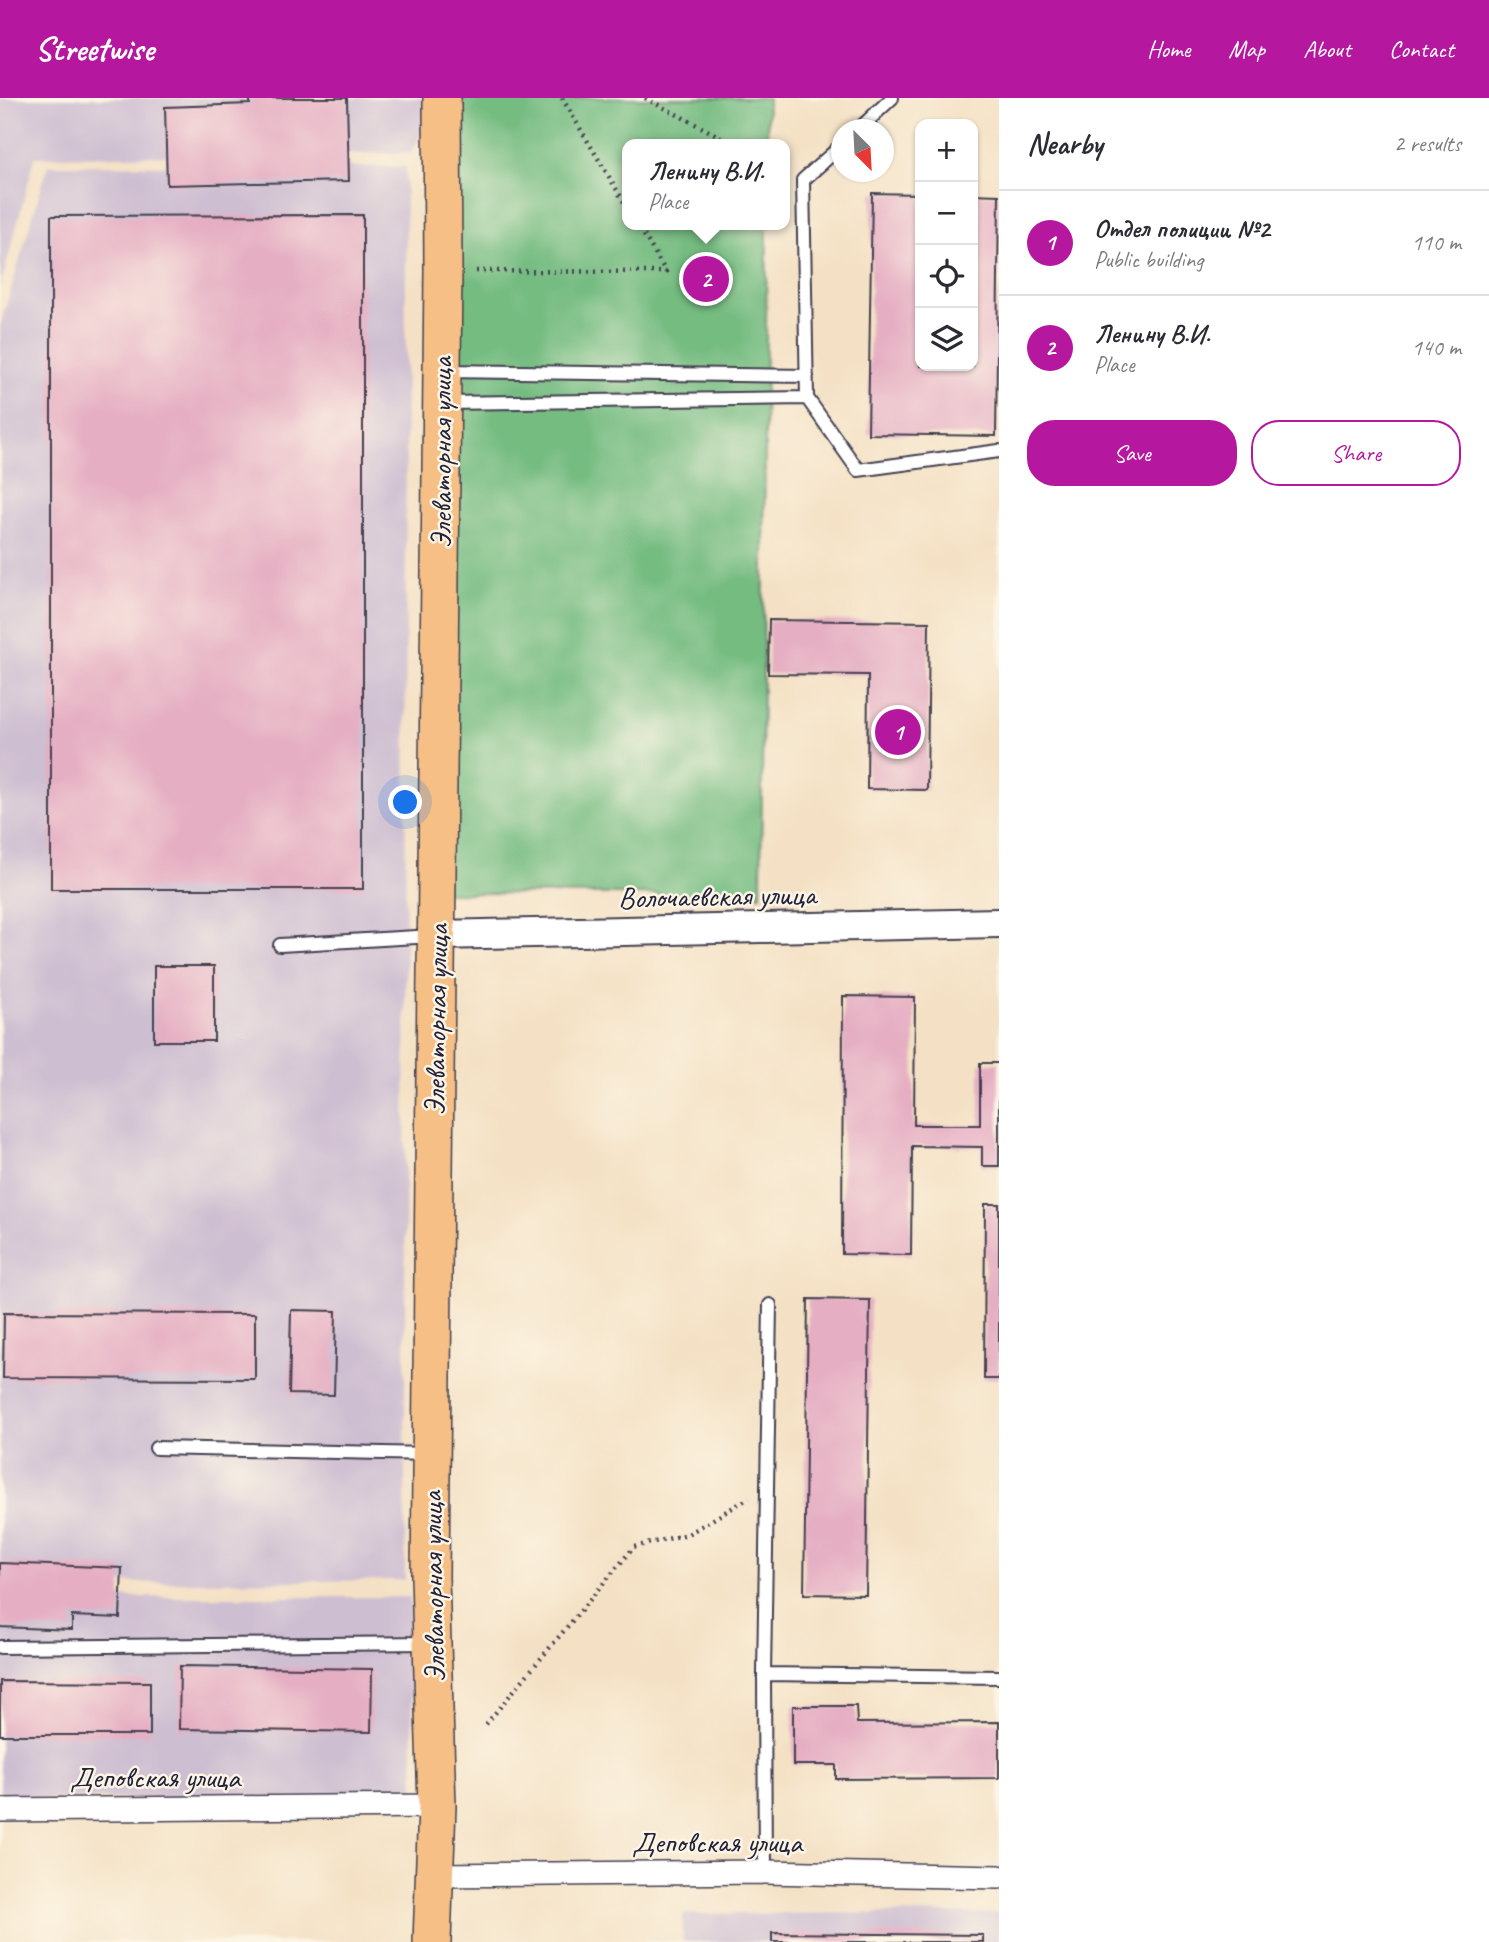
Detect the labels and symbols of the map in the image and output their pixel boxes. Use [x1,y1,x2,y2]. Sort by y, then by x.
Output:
north arrow [831,119,894,182]
pin: 2 [683,253,729,305]
street label: Элеваторная улица [422,355,460,549]
pin: 1 [875,706,921,758]
your location [388,785,422,819]
street label: Волочаевская улица [618,875,819,917]
street label: Элеваторная улица [415,922,457,1116]
street label: Элеваторная улица [412,1489,454,1683]
street label: Деповская улица [70,1758,242,1796]
street label: Деповская улица [632,1823,804,1861]

